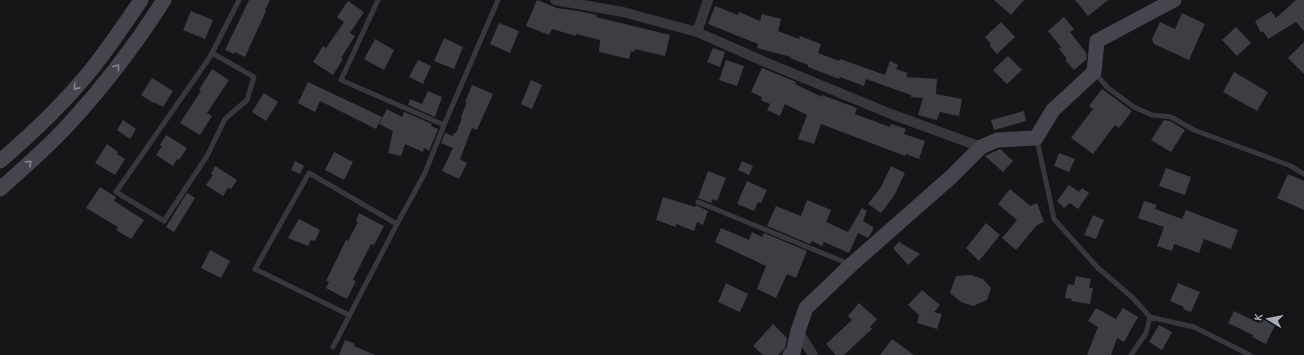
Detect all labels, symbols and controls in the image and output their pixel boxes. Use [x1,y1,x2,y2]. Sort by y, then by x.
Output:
one-way arrow [112,65,119,72]
one-way arrow [73,82,80,90]
one-way arrow [24,160,32,167]
north arrow [1248,299,1288,339]
text: K [1252,312,1265,322]

